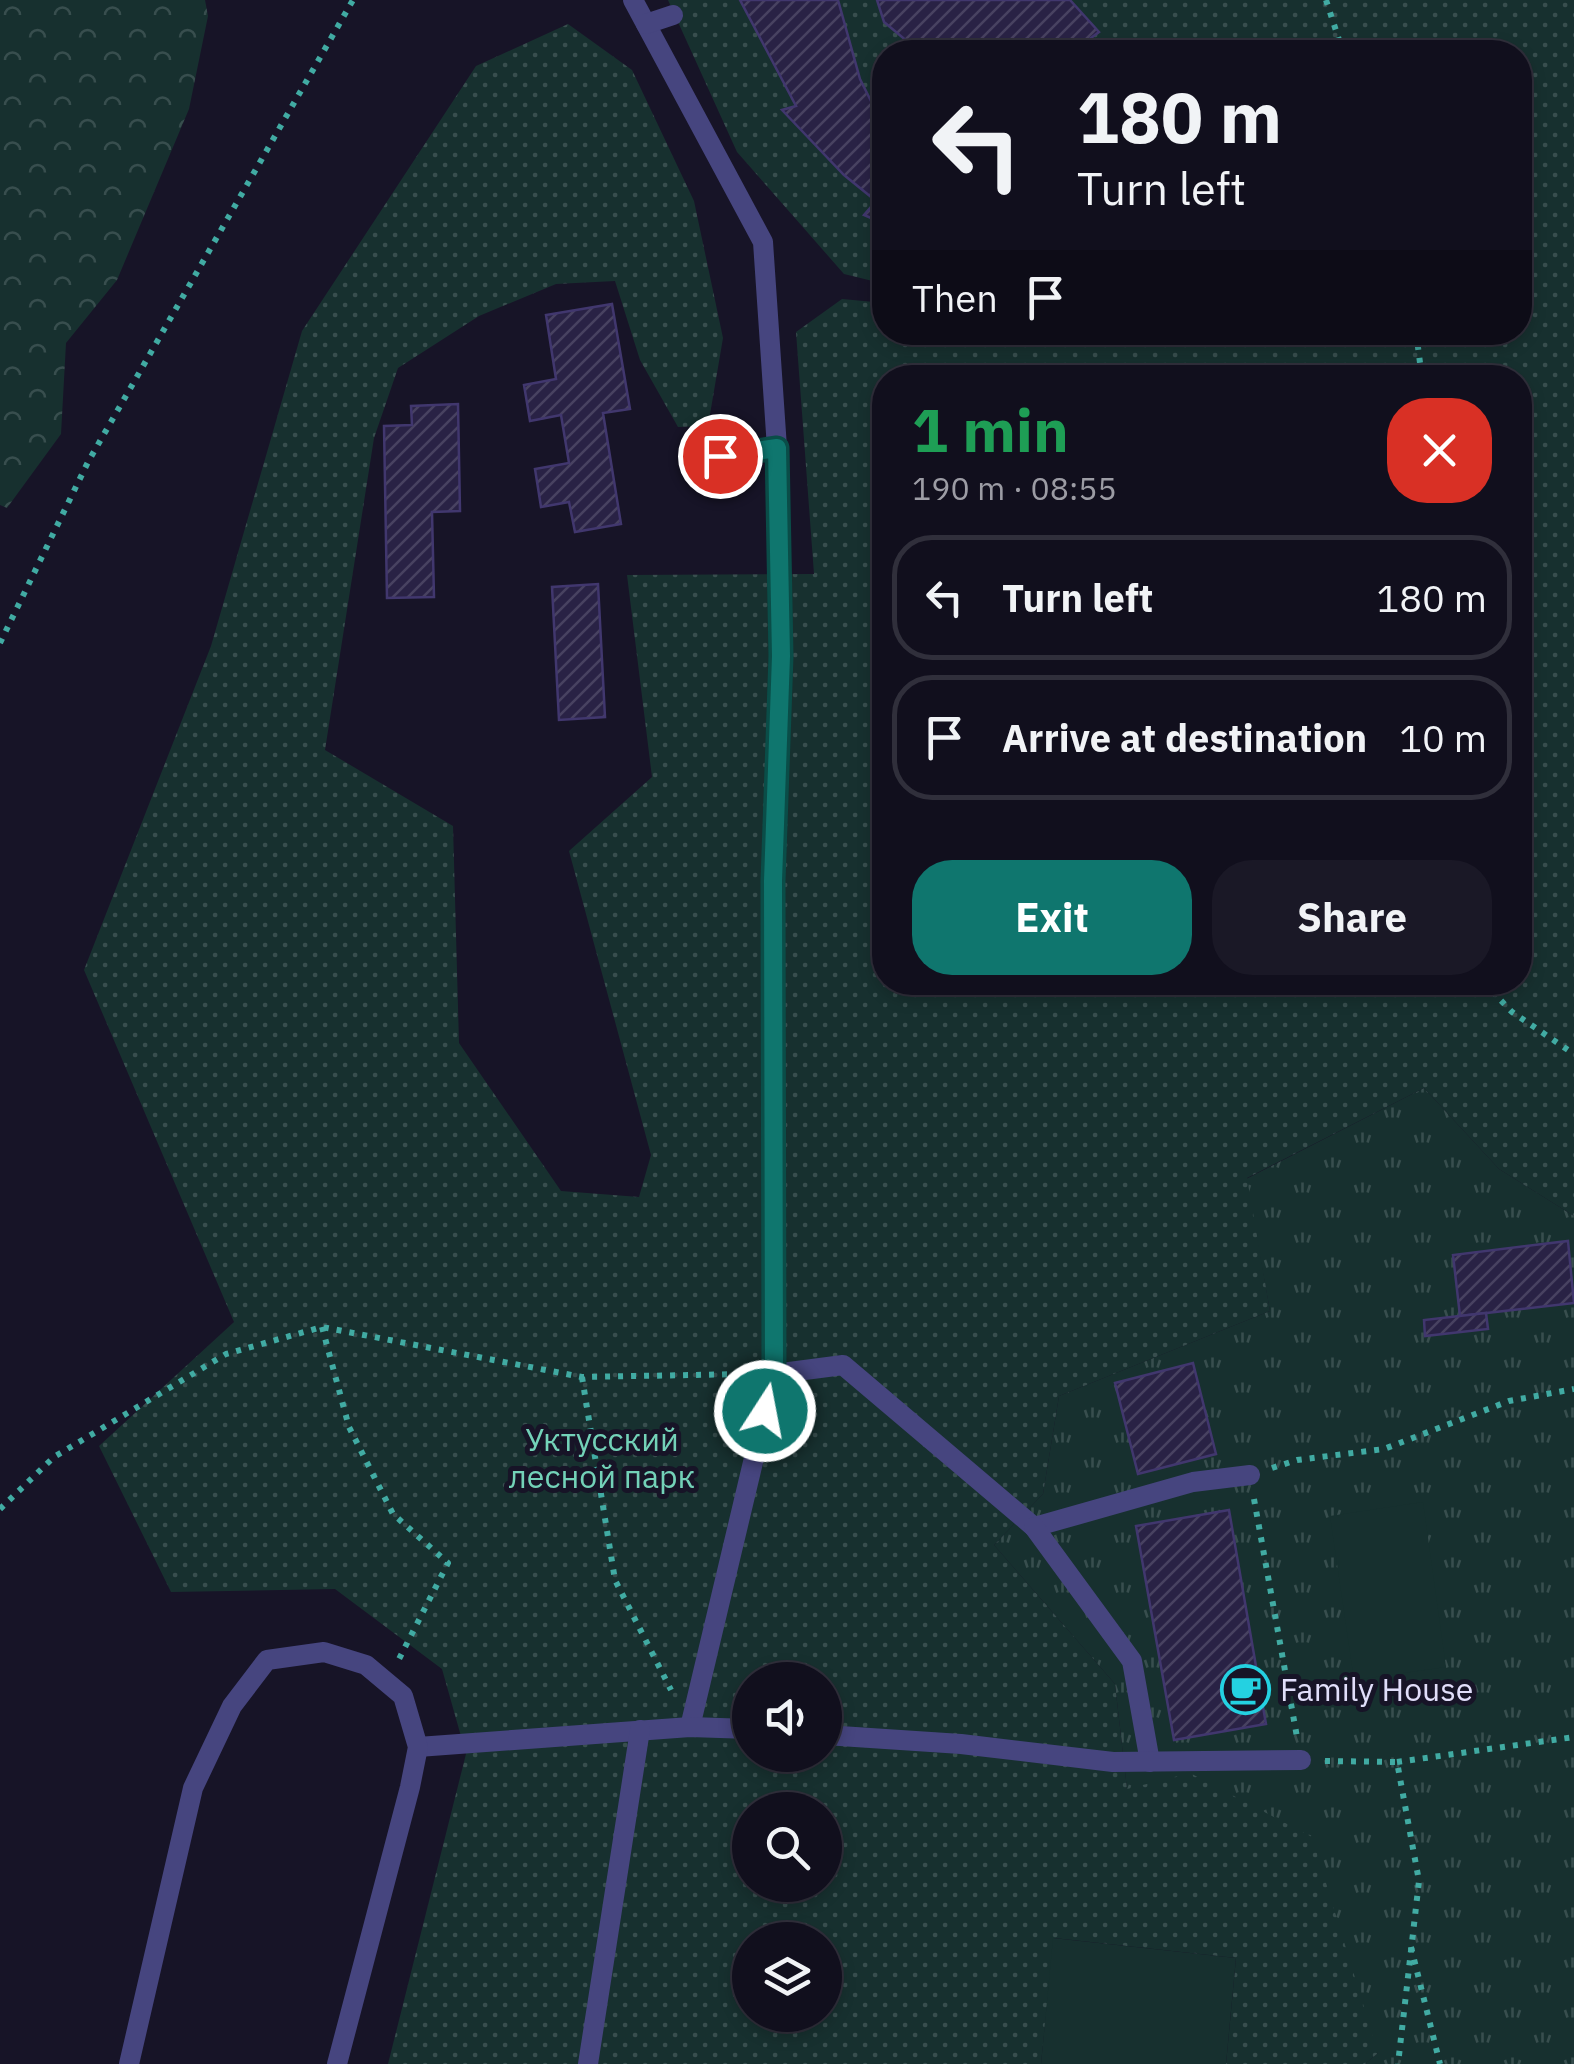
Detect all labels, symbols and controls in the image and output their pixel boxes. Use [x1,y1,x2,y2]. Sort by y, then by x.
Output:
text: 180 m [1077,71,1282,162]
icon: left [912,80,1042,210]
text: Turn left [1077,159,1246,217]
icon: arrive [1018,270,1073,325]
text: Then [912,273,998,322]
text: 1 min [912,390,1069,469]
button: close [1387,398,1492,503]
pin [678,414,763,499]
icon: arrive [693,429,748,484]
text: 190 m · 08:55 [912,467,1117,509]
icon: left [917,570,972,625]
text: Turn left [1002,573,1153,622]
text: 180 m [1376,573,1487,622]
icon: arrive [917,710,972,765]
text: Arrive at destination [1002,713,1367,762]
text: 10 m [1399,713,1487,762]
button: Exit [912,860,1192,975]
button: Share [1212,860,1492,975]
position arrow [713,1359,817,1463]
park label: Уктусский лесной парк [509,1418,695,1497]
map controls [732,1662,842,2032]
button: sound [732,1662,842,1772]
cafe icon: Family House [1219,1664,1271,1716]
place label: Family House [1280,1668,1473,1710]
button: search [732,1792,842,1902]
button: layers [732,1922,842,2032]

